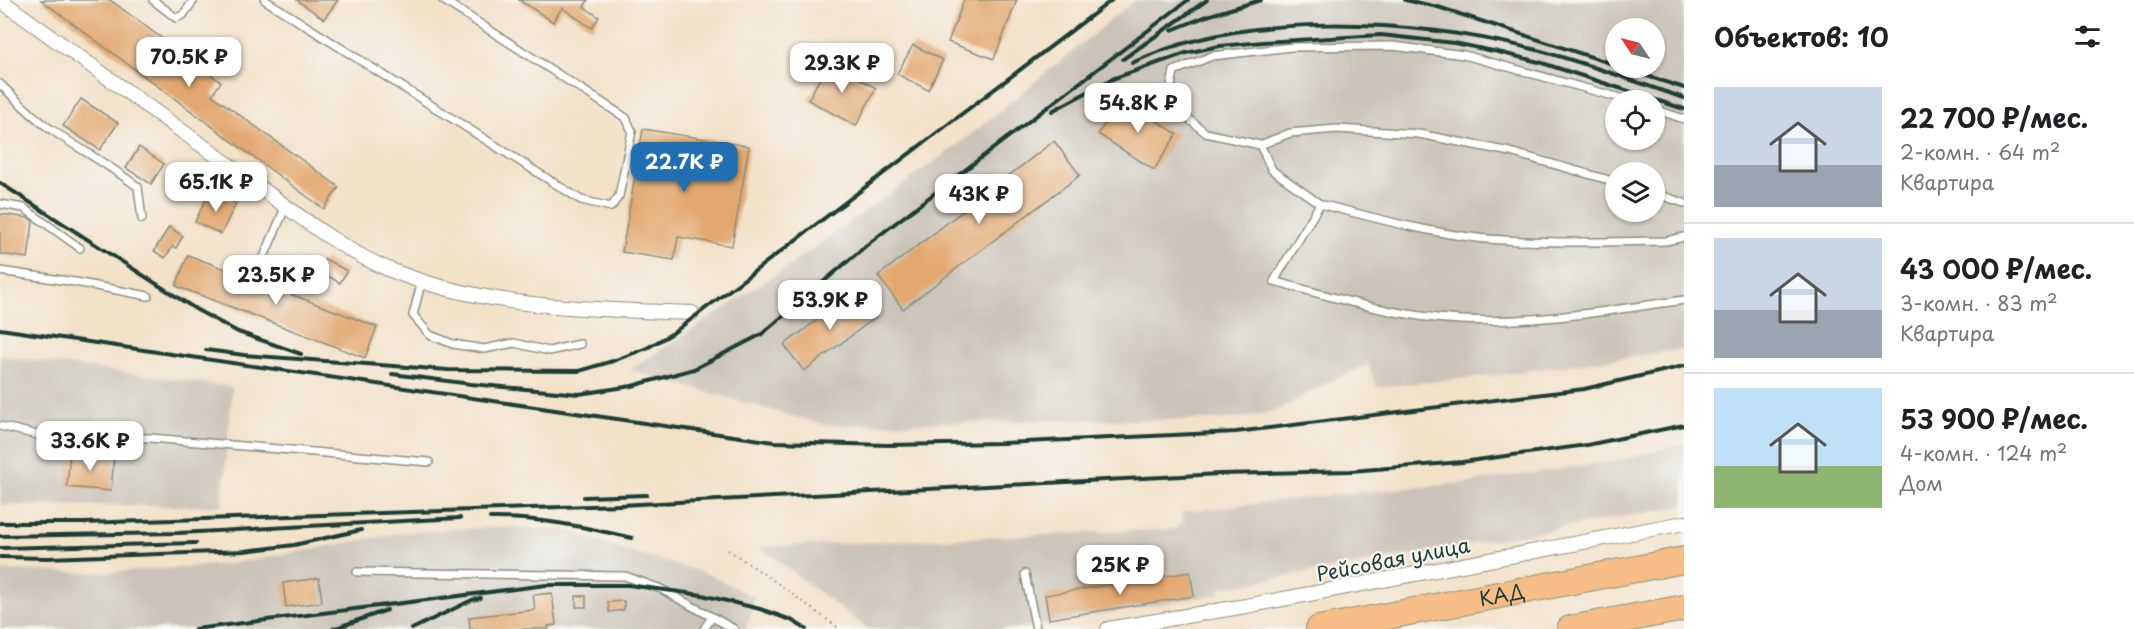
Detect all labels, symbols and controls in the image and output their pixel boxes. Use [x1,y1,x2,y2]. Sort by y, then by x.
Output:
text: Объектов: 10 [1714,17,1889,56]
north arrow [1605,18,1665,78]
map controls [1605,18,1665,222]
icon: filters [2071,20,2104,53]
pin: 70.5K ₽ [134,37,244,88]
text: 70.5K ₽ [150,41,228,71]
pin: 29.3K ₽ [787,43,897,94]
text: 29.3K ₽ [804,47,880,77]
pin: 54.8K ₽ [1083,83,1193,134]
text: 54.8K ₽ [1098,87,1178,117]
button: locate [1605,90,1665,150]
text: 22 700 ₽/мес. [1900,98,2088,137]
icon: home [1762,111,1834,183]
text: 2-комн. · 64 m² [1900,137,2060,167]
pin: 22.7K ₽ [629,142,739,193]
text: 22.7K ₽ [645,146,723,176]
pin: 65.1K ₽ [161,162,271,213]
button: layers [1605,162,1665,222]
text: 65.1K ₽ [179,166,253,196]
text: Квартира [1900,167,1994,197]
pin: 43K ₽ [937,174,1021,225]
text: 43K ₽ [949,178,1009,208]
text: 43 000 ₽/мес. [1900,249,2092,288]
pin: 23.5K ₽ [221,255,331,306]
text: 23.5K ₽ [237,259,315,289]
icon: home [1762,262,1834,334]
pin: 53.9K ₽ [775,280,885,331]
text: 53.9K ₽ [792,284,868,314]
text: 3-комн. · 83 m² [1900,288,2058,318]
text: Квартира [1900,318,1994,348]
text: 53 900 ₽/мес. [1900,399,2088,438]
icon: home [1762,412,1834,484]
pin: 33.6K ₽ [35,421,145,472]
text: 33.6K ₽ [50,425,130,455]
text: 4-комн. · 124 m² [1900,438,2067,468]
text: Дом [1900,468,1943,498]
street label: Рейсовая улица [1314,529,1473,589]
pin: 25K ₽ [1078,545,1162,596]
text: 25K ₽ [1091,549,1149,579]
street label: КАД [1477,575,1527,613]

